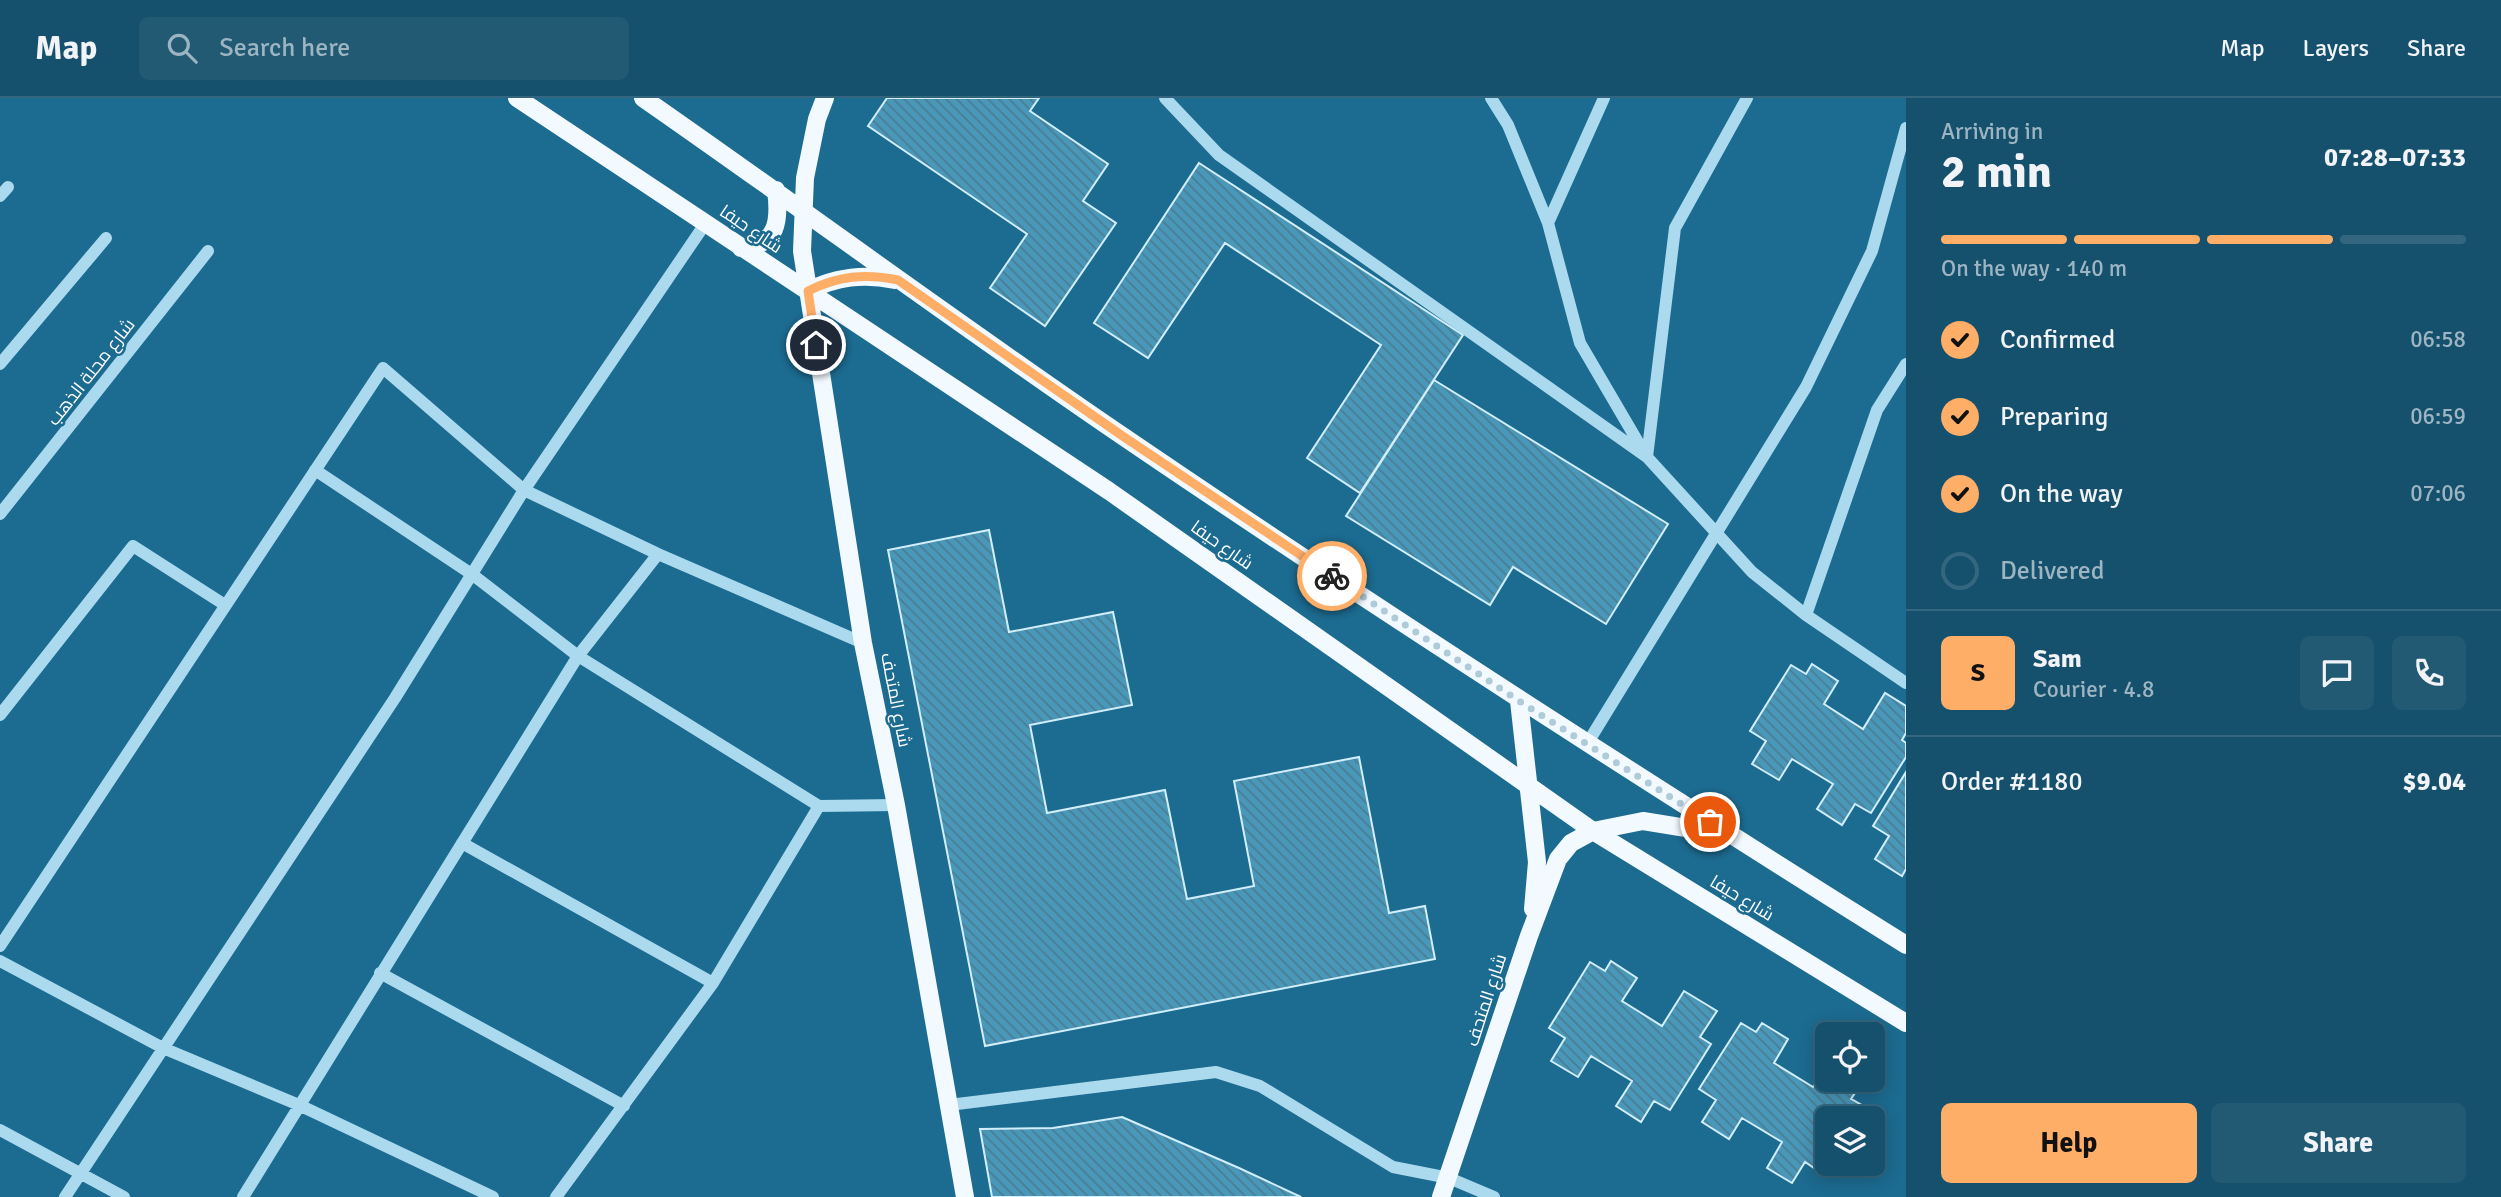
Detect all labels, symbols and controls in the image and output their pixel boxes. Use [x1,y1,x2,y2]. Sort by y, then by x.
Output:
search box [139,17,629,80]
text: Map [35,28,97,69]
icon: search [163,29,201,67]
text: Search here [219,32,350,64]
text: Map [2220,33,2265,63]
text: Layers [2303,33,2369,63]
text: Share [2407,33,2466,63]
text: Arriving in [1941,117,2043,146]
text: 07:28–07:33 [2324,142,2466,174]
text: 2 min [1941,144,2052,200]
street label: شارع حيفا [715,200,787,259]
text: On the way · 140 m [1941,254,2127,283]
street label: شارع محلة الذهب [42,314,140,430]
pin [786,315,846,375]
icon: check [1941,321,1979,359]
text: Confirmed [2000,324,2115,356]
text: 06:58 [2410,325,2466,354]
icon: home [797,326,835,364]
icon: check [1941,398,1979,436]
text: Preparing [2000,401,2108,433]
text: 06:59 [2410,402,2466,431]
icon: check [1941,475,1979,513]
text: On the way [2000,478,2123,510]
text: 07:06 [2410,479,2466,508]
street label: شارع حيفا [1186,516,1257,575]
courier [1297,541,1367,611]
text: Delivered [2000,555,2105,587]
icon: bike [1313,557,1351,595]
button: chat [2300,636,2374,710]
button: phone [2392,636,2466,710]
text: Sam [2033,643,2082,675]
street label: شارع المتحف [875,651,916,749]
text: S [1971,657,1985,689]
text: Courier · 4.8 [2033,675,2154,704]
text: Order #1180 [1941,766,2082,798]
text: $9.04 [2402,766,2466,798]
pin [1680,792,1740,852]
icon: bag [1691,803,1729,841]
street label: شارع حيفا [1705,870,1778,927]
street label: شارع المتحف [1461,951,1512,1049]
map controls [1815,1022,1885,1176]
button: locate [1815,1022,1885,1092]
button: Help [1941,1103,2197,1183]
button: Share [2211,1103,2466,1183]
button: layers [1815,1106,1885,1176]

